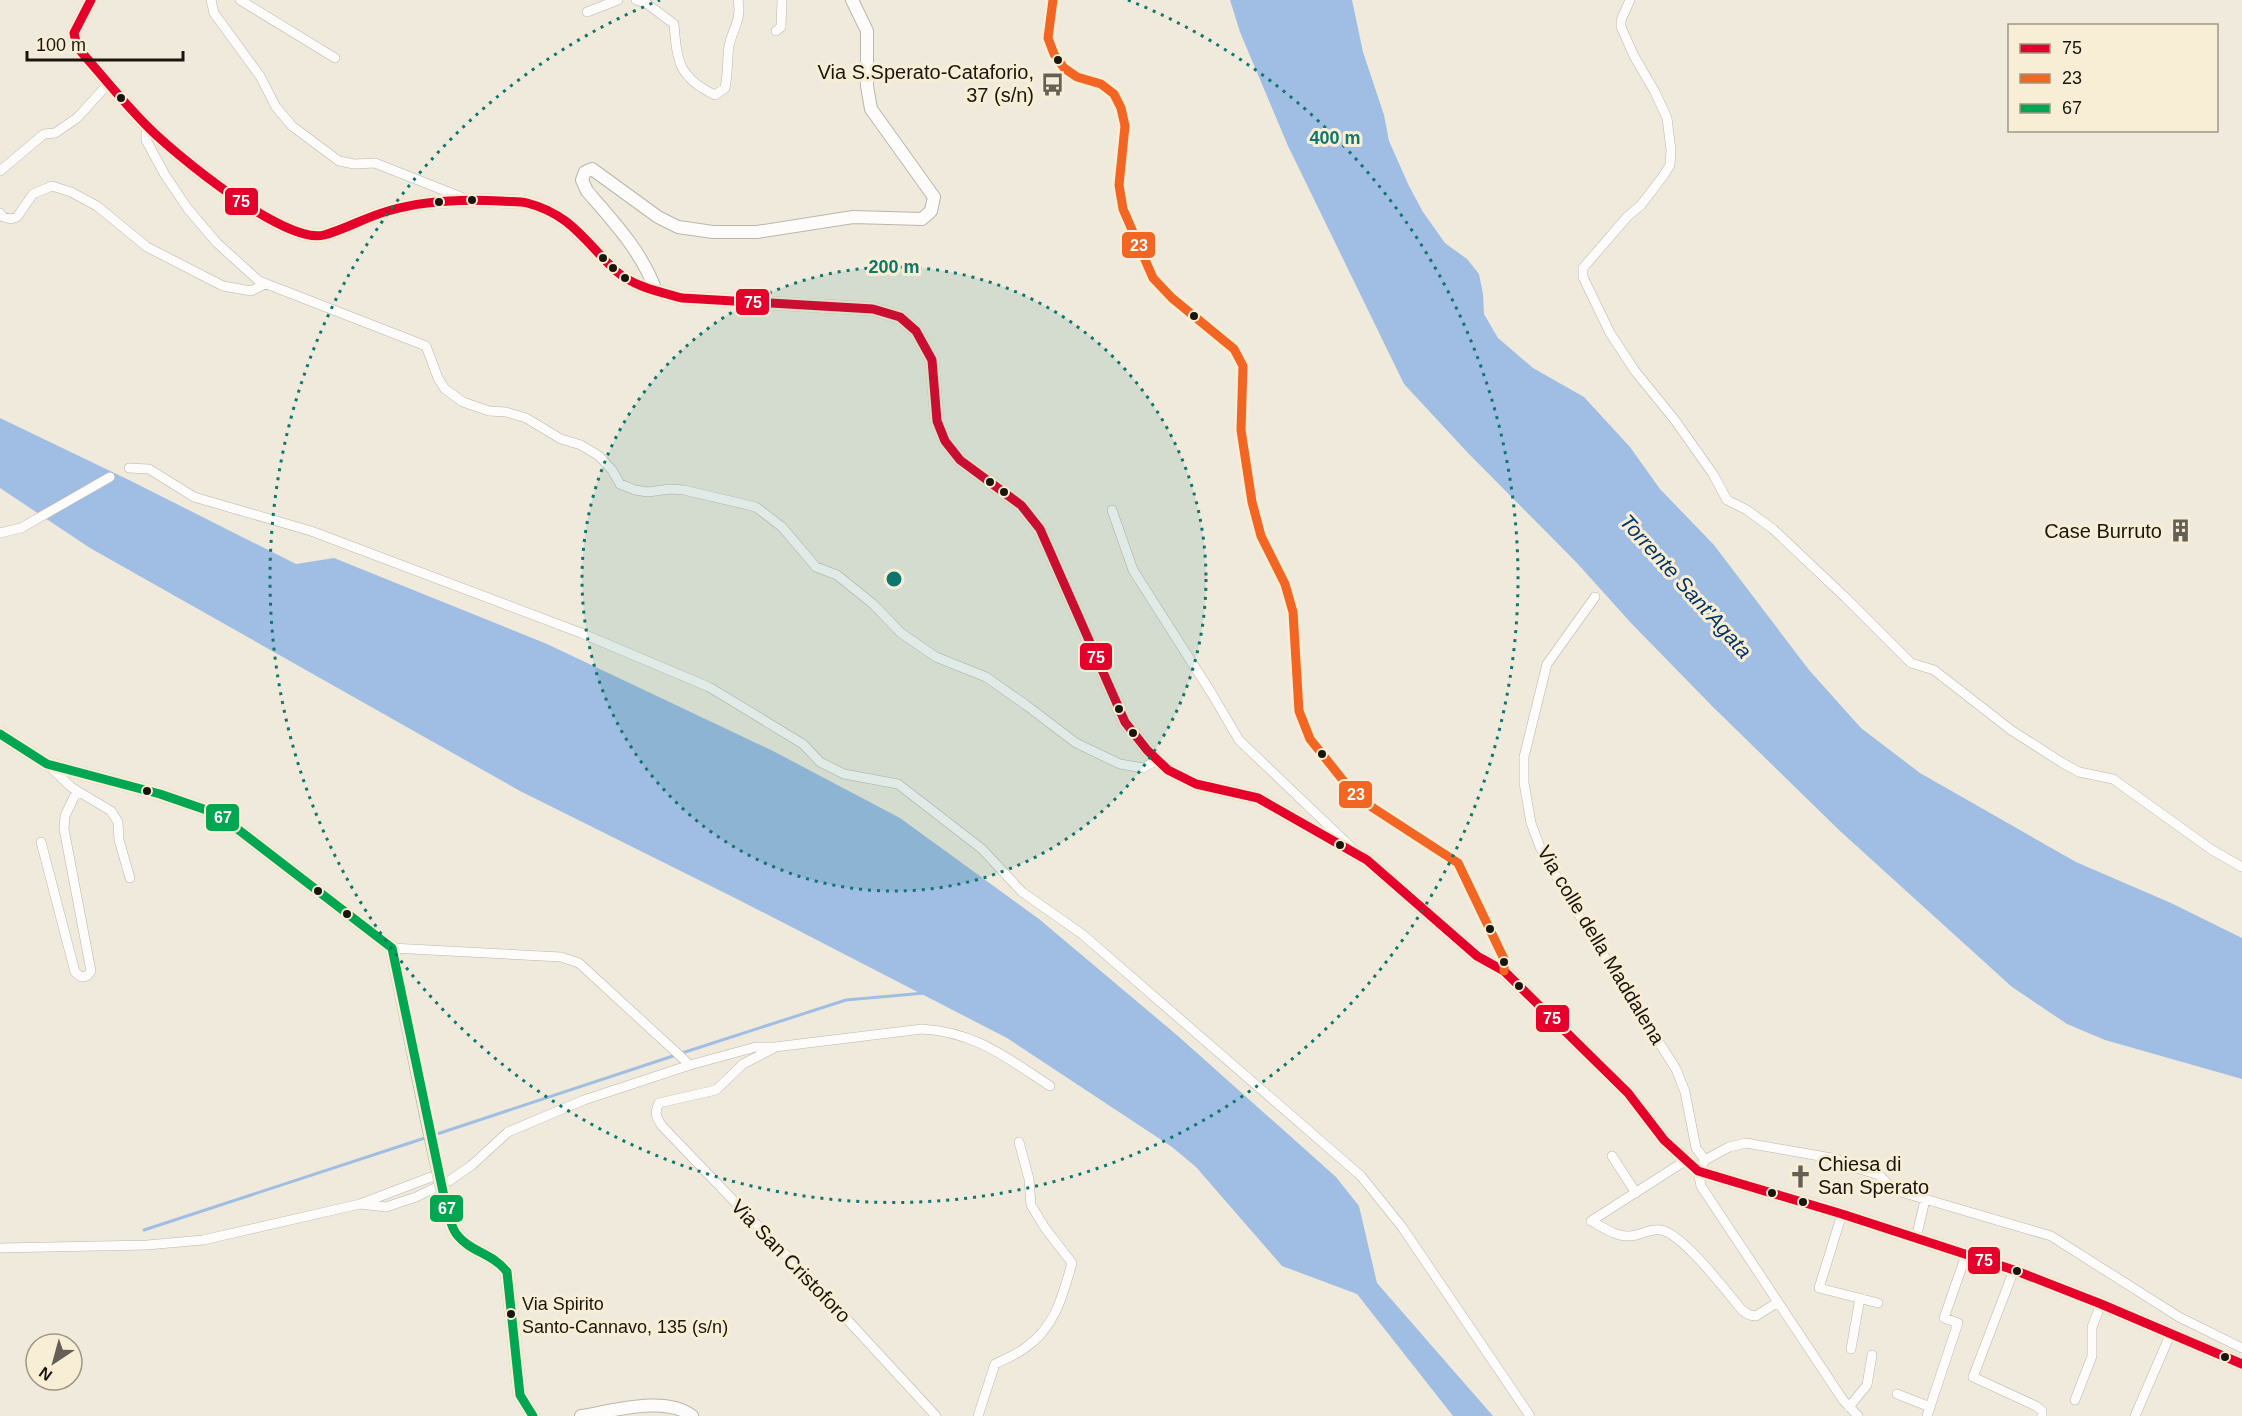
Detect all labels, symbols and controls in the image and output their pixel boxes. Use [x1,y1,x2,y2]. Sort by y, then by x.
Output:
scale bar [27,24,183,62]
legend [2008,24,2218,132]
text: 100 m [36,35,86,55]
text: 75 [2062,38,2082,58]
unlabelled marker [1052,54,1064,66]
place label: Via S.Sperato-Cataforio, 37 (s/n) [818,61,1034,106]
text: 23 [2062,68,2082,88]
bus stop icon: Via S.Sperato-Cataforio, 37 (s/n) [1039,71,1065,97]
unlabelled marker [115,92,127,104]
text: 67 [2062,98,2082,118]
text: 400 m [1309,128,1361,148]
line badge: 75 [224,187,259,216]
text: 75 [232,193,250,210]
unlabelled marker [466,194,478,206]
unlabelled marker [433,196,445,208]
line badge: 23 [1121,231,1156,259]
text: 23 [1130,237,1148,254]
unlabelled marker [597,252,609,264]
text: 200 m [868,257,920,277]
unlabelled marker [607,262,619,274]
unlabelled marker [619,272,631,284]
line badge: 75 [735,288,770,316]
text: 75 [744,294,762,311]
unlabelled marker [1188,310,1200,322]
unlabelled marker [984,476,996,488]
unlabelled marker [998,486,1010,498]
water label: Torrente Sant'Agata [1615,509,1757,663]
building icon: Case Burruto [2167,518,2193,544]
place label: Case Burruto [2044,520,2162,542]
centre of rings [884,569,904,589]
line badge: 75 [1079,642,1113,671]
text: 75 [1087,649,1105,666]
unlabelled marker [1113,703,1125,715]
unlabelled marker [1127,727,1139,739]
unlabelled marker [1316,748,1328,760]
line badge: 23 [1338,780,1373,809]
unlabelled marker [141,785,153,797]
text: 23 [1347,786,1365,803]
line badge: 67 [205,803,240,832]
text: 67 [214,809,232,826]
unlabelled marker [1334,839,1346,851]
street label: Via colle della Maddalena [1533,842,1669,1049]
unlabelled marker [312,885,324,897]
unlabelled marker [341,908,353,920]
unlabelled marker [1484,923,1496,935]
unlabelled marker [1498,956,1510,968]
unlabelled marker [1513,980,1525,992]
line badge: 75 [1535,1004,1570,1033]
text: 75 [1543,1010,1561,1027]
place label: Chiesa di San Sperato [1818,1153,1929,1198]
church icon: Chiesa di San Sperato [1787,1163,1813,1189]
unlabelled marker [1766,1187,1778,1199]
line badge: 67 [429,1194,464,1223]
street label: Via San Cristoforo [727,1195,855,1327]
unlabelled marker [1797,1196,1809,1208]
text: 67 [438,1200,456,1217]
line badge: 75 [1967,1246,2001,1275]
text: 75 [1975,1252,1993,1269]
unlabelled marker [2011,1265,2023,1277]
place label: Via Spirito Santo-Cannavo, 135 (s/n) [522,1294,728,1337]
marker: Via Spirito Santo-Cannavo, 135 (s/n) [505,1308,517,1320]
north arrow [24,1332,84,1392]
unlabelled marker [2219,1351,2231,1363]
text: N [36,1363,55,1384]

